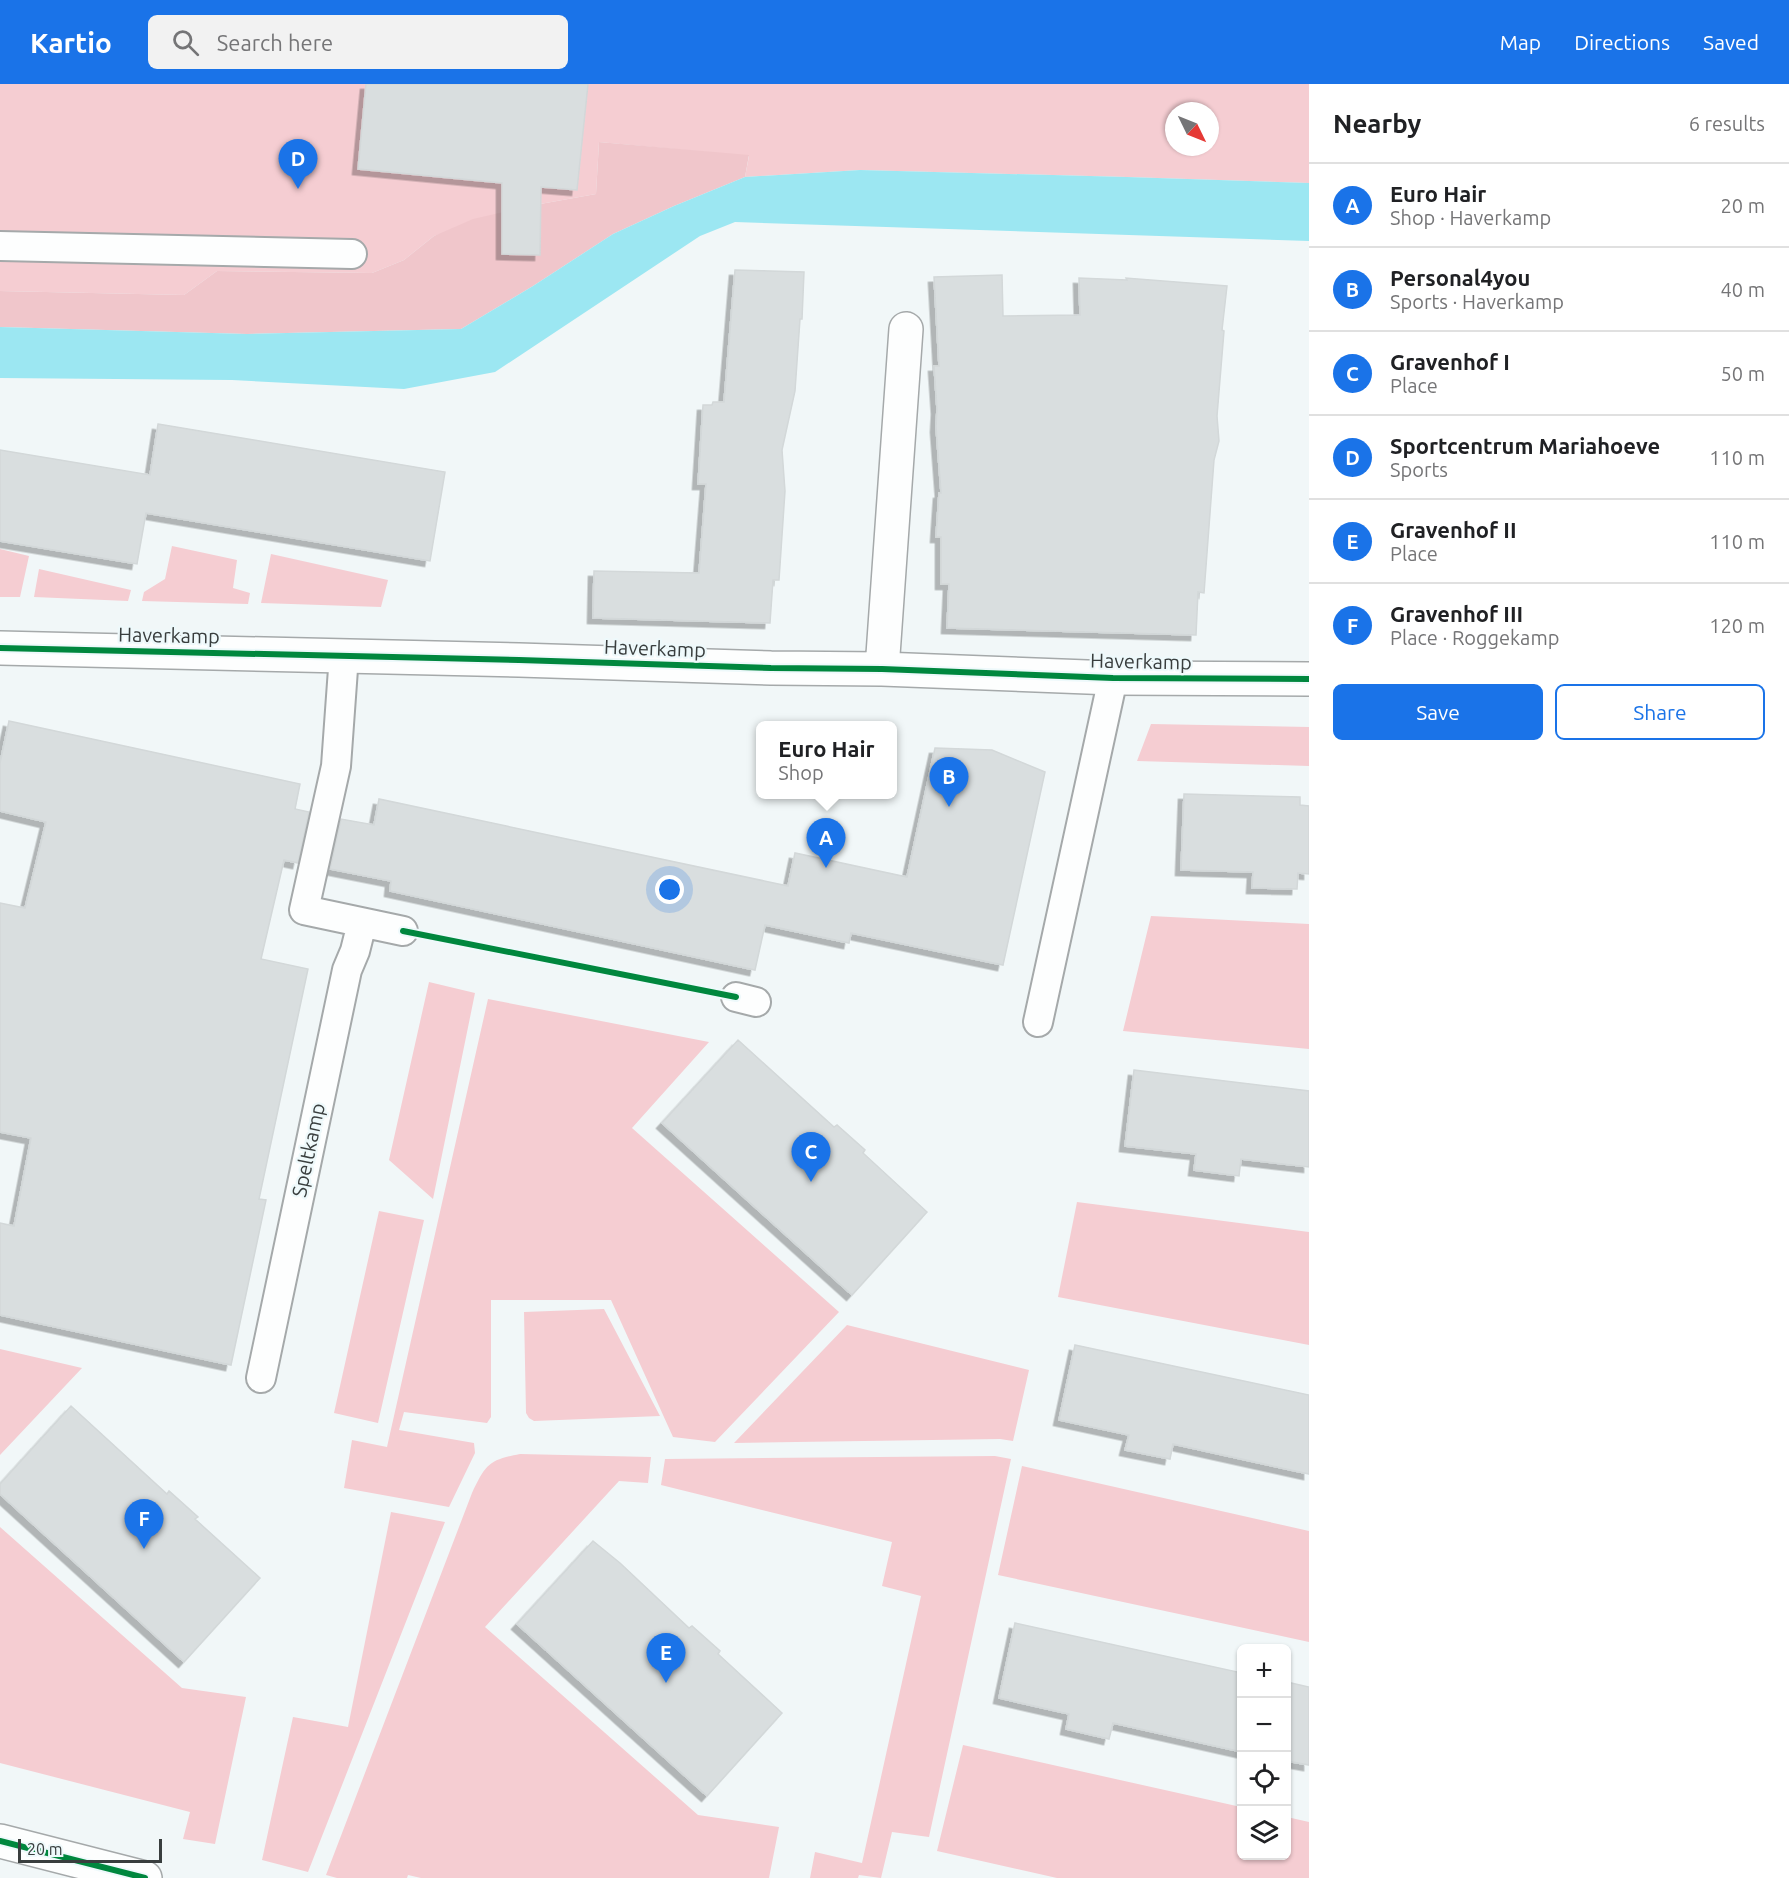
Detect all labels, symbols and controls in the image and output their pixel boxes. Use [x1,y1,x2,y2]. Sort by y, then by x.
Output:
search box [148,15,568,69]
icon: search [169,26,202,59]
text: Kartio [30,27,112,58]
text: Search here [217,30,333,55]
text: Map [1500,30,1541,54]
text: Directions [1574,30,1670,54]
text: Saved [1703,30,1759,54]
north arrow [1165,102,1219,156]
text: Nearby [1333,109,1421,138]
text: 6 results [1689,112,1765,135]
pin: D [278,140,318,189]
text: Euro Hair [1390,181,1486,206]
text: A [1345,194,1360,217]
text: 20 m [1721,194,1765,217]
text: Shop · Haverkamp [1390,206,1551,229]
text: Personal4you [1390,265,1530,290]
text: B [1346,278,1359,301]
text: 40 m [1721,278,1765,301]
text: Sports · Haverkamp [1390,290,1564,313]
text: Gravenhof I [1390,349,1510,374]
text: C [1346,362,1359,385]
text: 50 m [1721,362,1765,385]
text: Place [1390,374,1438,397]
text: Sportcentrum Mariahoeve [1390,433,1660,458]
text: D [1345,446,1360,469]
text: 110 m [1709,446,1765,469]
text: Sports [1390,458,1448,481]
text: Gravenhof II [1390,517,1517,542]
text: E [1347,530,1358,553]
text: 110 m [1709,530,1765,553]
text: Place [1390,542,1438,565]
text: Gravenhof III [1390,601,1523,626]
text: F [1347,614,1358,637]
text: 120 m [1709,614,1765,637]
street label: Haverkamp [118,623,220,647]
text: Place · Roggekamp [1390,626,1559,649]
street label: Haverkamp [604,635,706,661]
street label: Haverkamp [1090,649,1192,673]
button: Save [1333,684,1543,740]
button: Share [1555,684,1765,740]
popup [756,721,897,799]
text: Euro Hair [778,736,875,761]
pin: B [930,758,968,807]
text: Shop [778,761,824,784]
pin: A [806,818,846,868]
your location [655,875,684,904]
street label: Speltkamp [287,1101,329,1199]
pin: C [792,1132,830,1182]
pin: F [124,1500,164,1549]
pin: E [646,1634,686,1683]
map controls [1237,1644,1291,1860]
button: + [1237,1644,1291,1698]
button: − [1237,1698,1291,1752]
button: locate [1237,1752,1291,1806]
button: layers [1237,1806,1291,1860]
scale bar [18,1836,162,1864]
text: 20 m [27,1840,63,1858]

